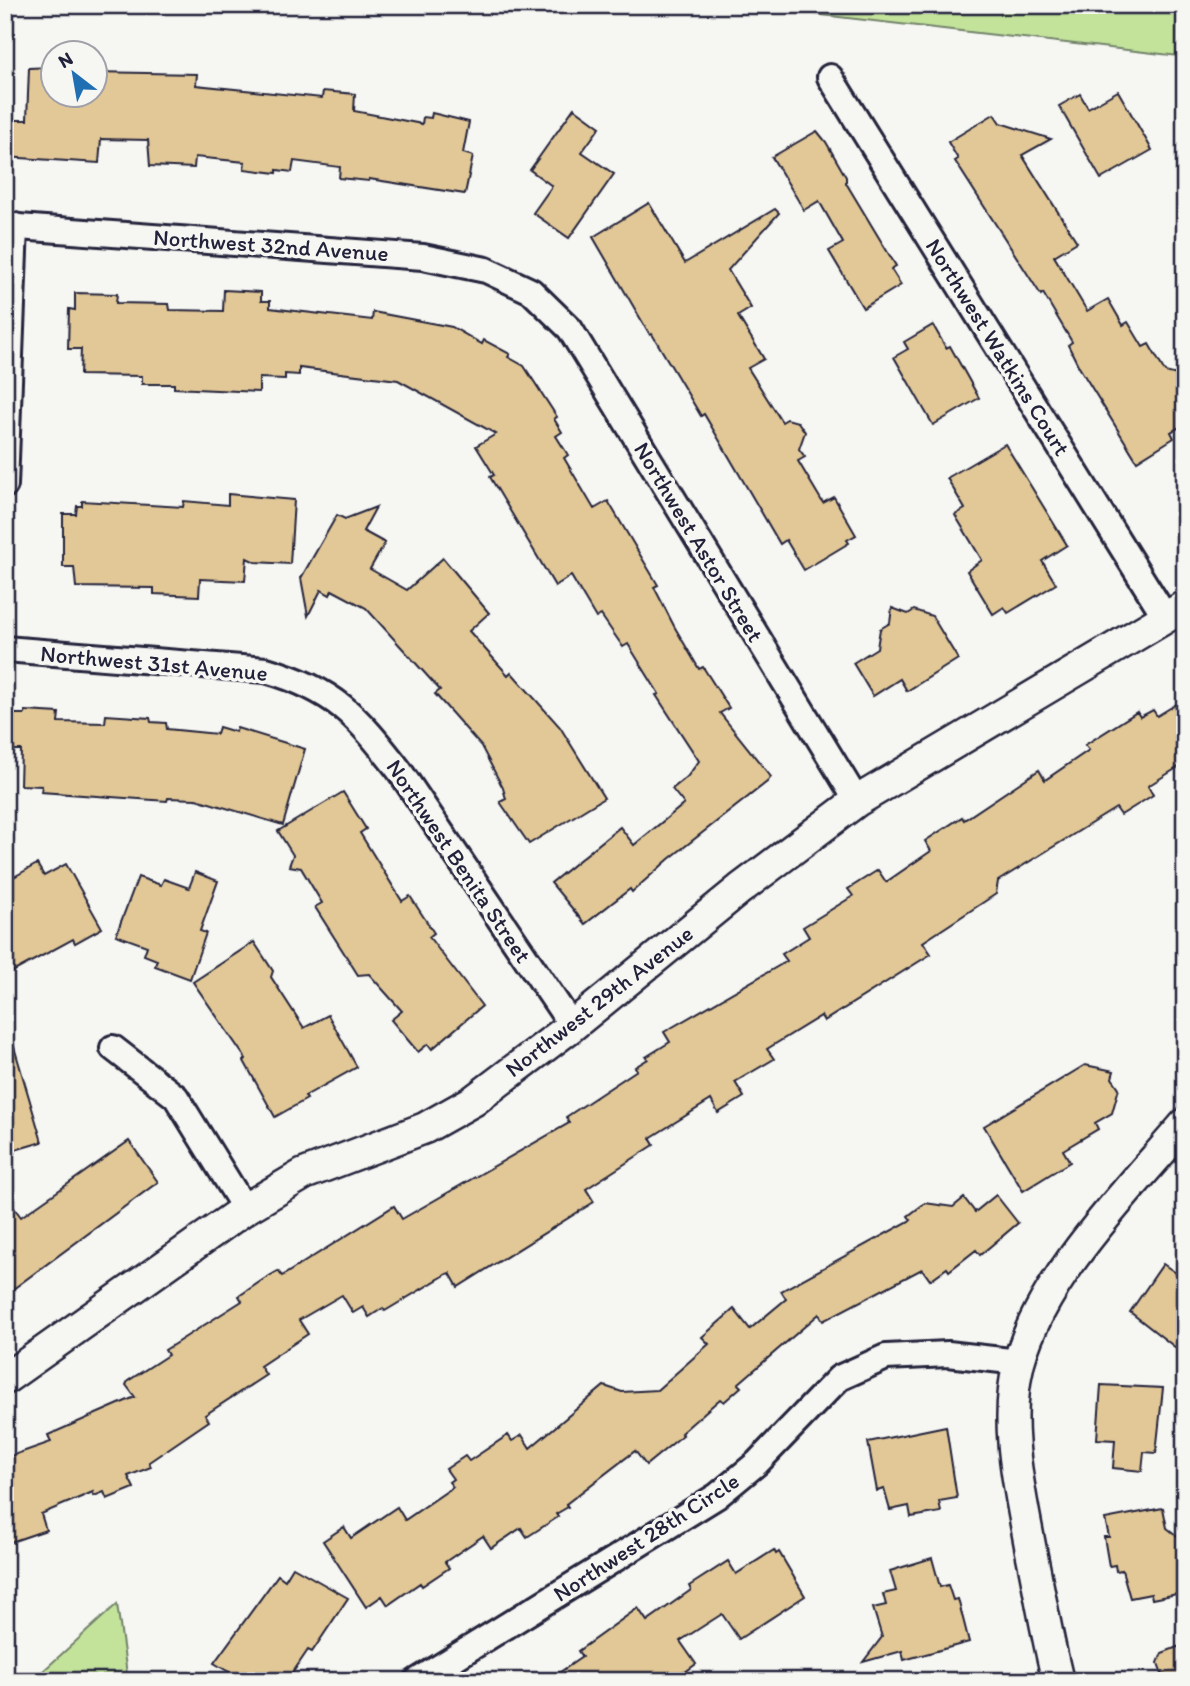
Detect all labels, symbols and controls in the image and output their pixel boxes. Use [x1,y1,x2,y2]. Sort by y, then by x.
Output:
north arrow [38,38,108,108]
text: N [54,47,77,73]
street label: Northwest 32nd Avenue [152,223,390,267]
street label: Northwest Watkins Court [920,233,1077,461]
street label: Northwest Astor Street [628,437,770,647]
street label: Northwest 31st Avenue [39,639,269,687]
street label: Northwest Benita Street [381,754,538,968]
street label: Northwest 29th Avenue [500,919,698,1083]
street label: Northwest 28th Circle [548,1466,744,1608]

